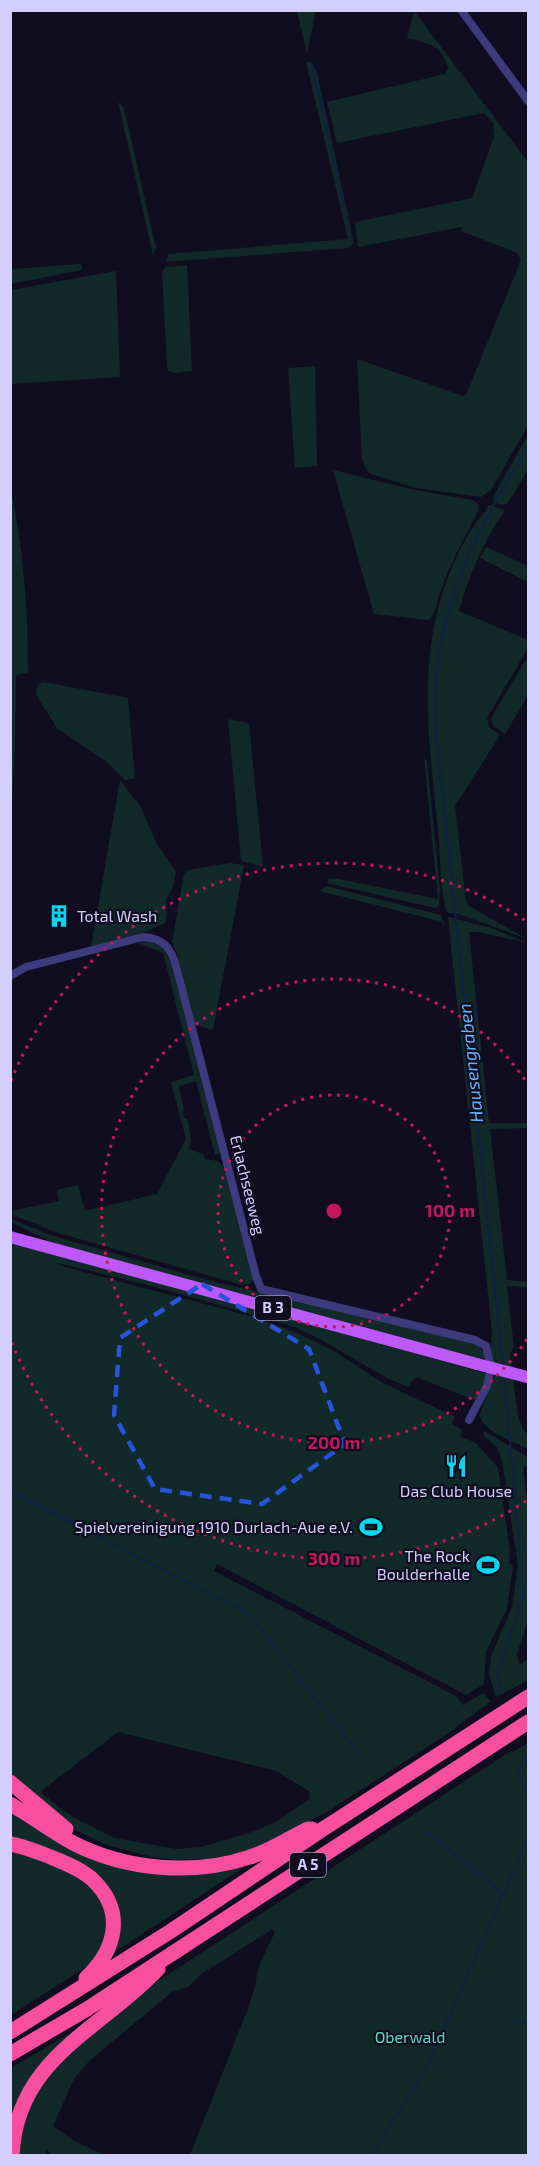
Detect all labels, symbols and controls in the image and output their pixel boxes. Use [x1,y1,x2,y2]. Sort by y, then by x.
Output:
building icon: Total Wash [46,903,72,929]
place label: Total Wash [77,906,157,925]
water label: Hausengraben [453,1002,487,1124]
street label: Erlachseeweg [227,1133,270,1237]
text: 100 m [425,1199,475,1221]
centre of rings [324,1201,344,1221]
road number: B 3 [255,1296,291,1320]
text: 200 m [308,1431,360,1453]
restaurant icon: Das Club House [443,1453,469,1479]
place label: Das Club House [400,1481,512,1500]
sports icon: Spielvereinigung 1910 Durlach-Aue e.V. [358,1514,384,1540]
place label: Spielvereinigung 1910 Durlach-Aue e.V. [74,1517,353,1536]
place label: The Rock Boulderhalle [377,1546,470,1583]
text: 300 m [308,1547,360,1569]
sports icon: The Rock Boulderhalle [475,1552,501,1578]
road number: A 5 [290,1853,326,1877]
park label: Oberwald [375,2027,445,2046]

